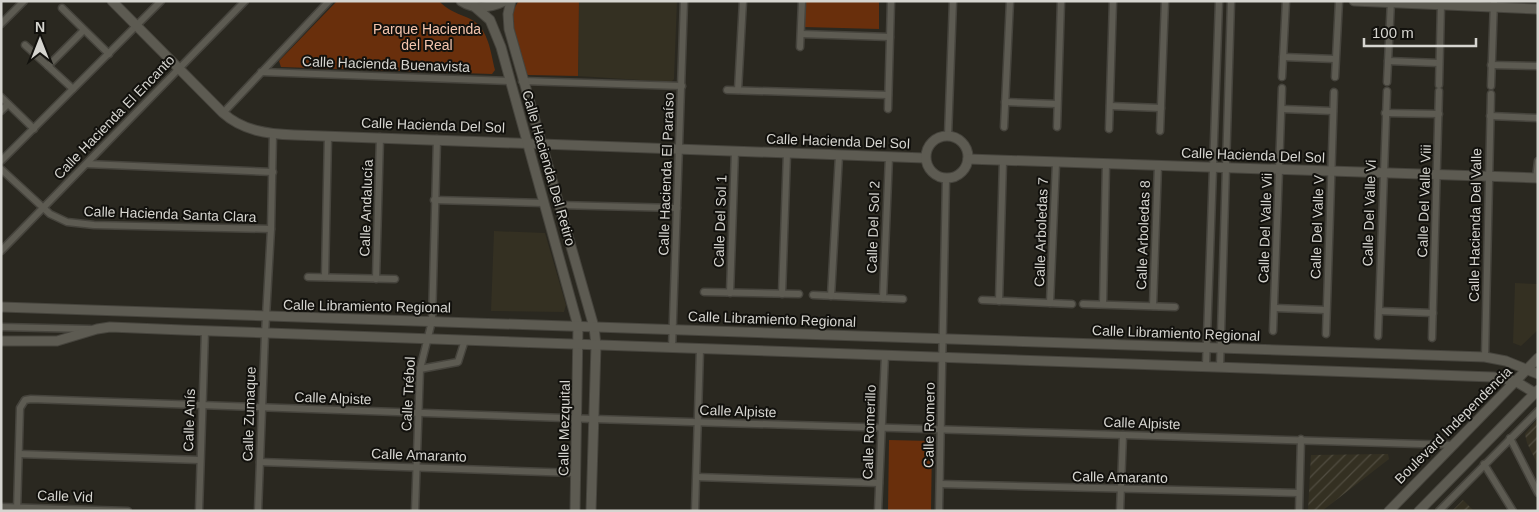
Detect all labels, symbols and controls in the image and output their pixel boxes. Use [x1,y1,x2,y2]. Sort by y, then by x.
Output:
north arrow [15,15,65,65]
scale bar [1364,15,1476,47]
text: N [35,19,45,35]
park label: Parque Hacienda del Real [373,21,481,53]
text: 100 m [1372,24,1414,41]
street label: Calle Hacienda El Encanto [50,51,178,182]
street label: Calle Hacienda Buenavista [302,53,470,75]
street label: Calle Hacienda Del Retiro [519,88,579,248]
street label: Calle Hacienda El Paraíso [655,92,677,256]
street label: Calle Hacienda Del Sol [361,114,505,136]
street label: Calle Hacienda Del Sol [766,130,910,152]
street label: Calle Hacienda Del Sol [1181,144,1325,166]
street label: Calle Del Valle Viii [1414,144,1434,258]
street label: Calle Hacienda Del Valle [1466,148,1484,302]
street label: Calle Andalucía [356,159,376,257]
street label: Calle Del Valle Vi [1359,159,1379,267]
street label: Calle Del Valle Vii [1255,173,1275,283]
street label: Calle Del Sol 1 [710,174,730,268]
street label: Calle Del Valle V [1307,174,1327,279]
street label: Calle Arboledas 7 [1031,177,1051,287]
street label: Calle Del Sol 2 [863,180,883,274]
street label: Calle Arboledas 8 [1133,180,1153,290]
street label: Calle Hacienda Santa Clara [83,203,257,225]
street label: Calle Libramiento Regional [283,297,451,315]
street label: Calle Libramiento Regional [688,308,856,330]
street label: Calle Libramiento Regional [1092,322,1260,344]
street label: Calle Trébol [398,356,418,432]
street label: Boulevard Independencia [1391,363,1515,487]
street label: Calle Zumaque [239,366,259,462]
street label: Calle Mezquital [555,380,573,476]
street label: Calle Romero [920,382,938,468]
street label: Calle Romerillo [859,384,879,480]
street label: Calle Anís [180,388,198,452]
street label: Calle Alpiste [294,389,372,407]
street label: Calle Alpiste [699,402,777,420]
street label: Calle Alpiste [1103,414,1181,432]
street label: Calle Amaranto [371,445,467,465]
street label: Calle Amaranto [1072,468,1168,486]
street label: Calle Vid [37,487,93,505]

